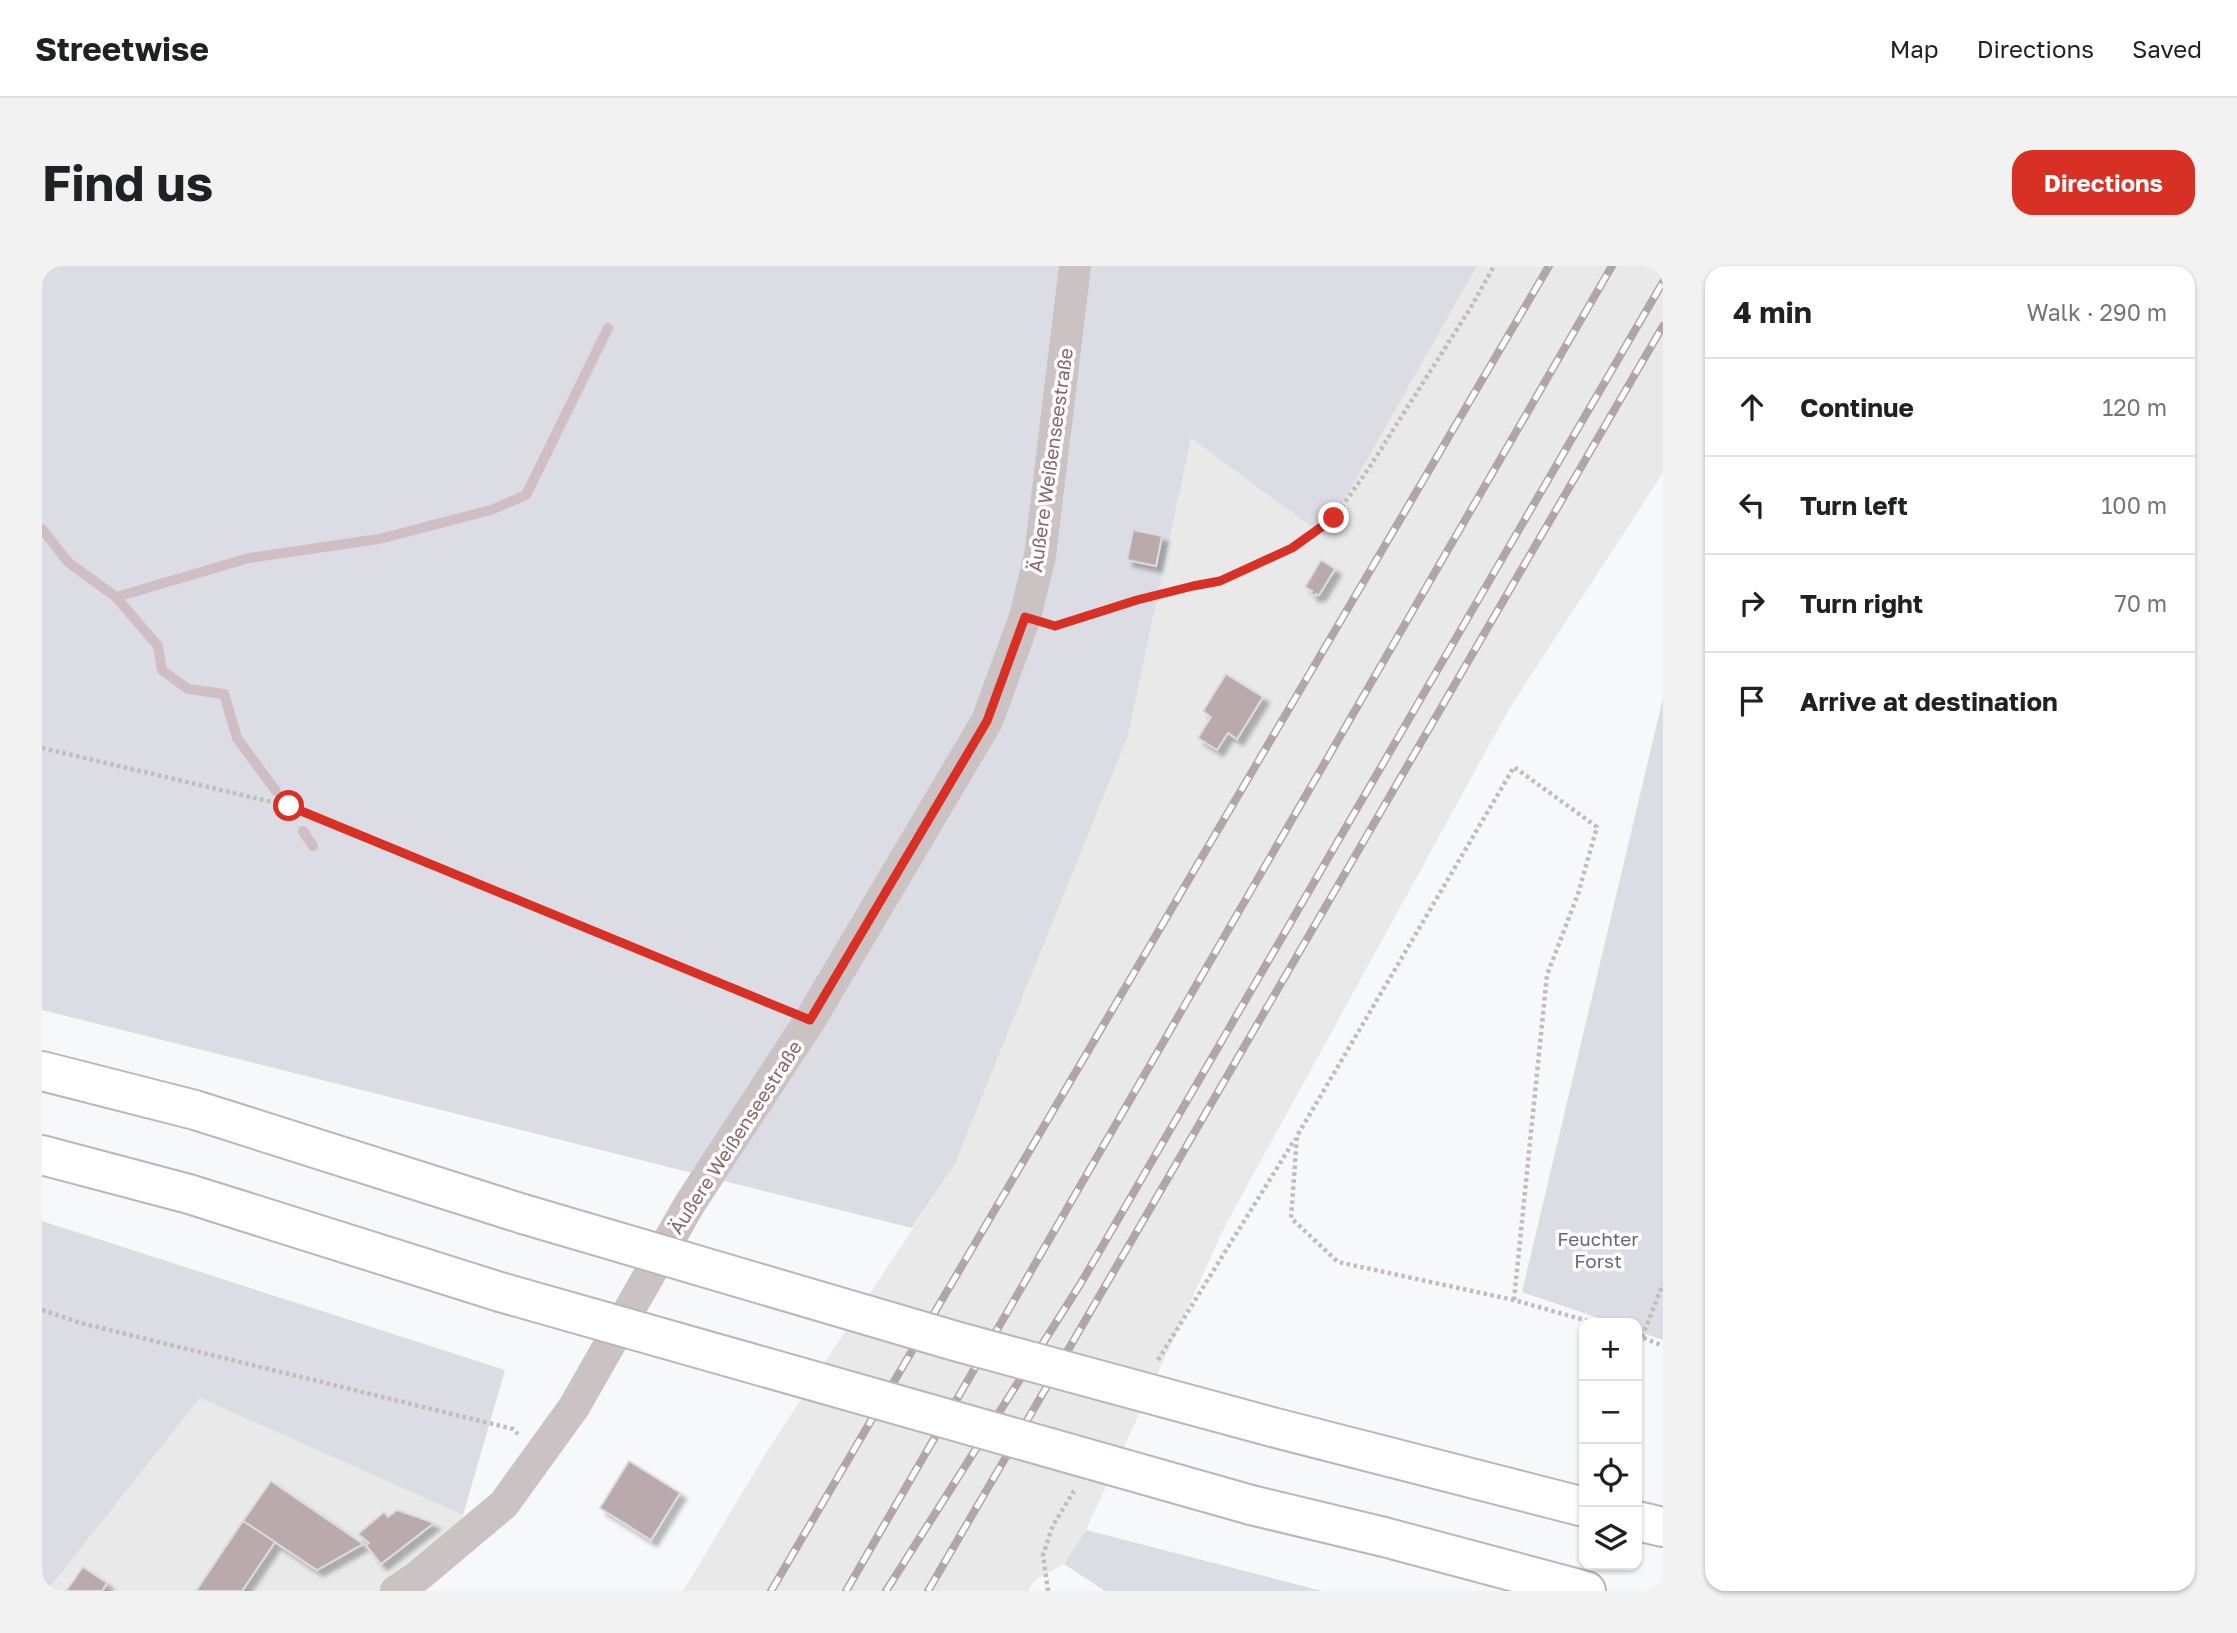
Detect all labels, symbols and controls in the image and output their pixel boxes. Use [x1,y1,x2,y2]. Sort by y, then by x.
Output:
text: Streetwise [35,29,209,68]
text: Map [1890,34,1939,63]
text: Directions [1977,34,2094,63]
text: Saved [2132,34,2202,63]
button: Directions [2012,150,2195,215]
text: Find us [42,153,213,212]
text: 4 min [1733,294,1812,330]
text: Walk · 290 m [2026,298,2167,326]
street label: Äußere Weißenseestraße [1023,347,1077,573]
icon: ahead [1733,388,1771,426]
text: Continue [1800,392,1914,423]
text: 120 m [2102,393,2167,421]
icon: left [1733,486,1771,524]
text: Turn left [1800,490,1908,521]
text: 100 m [2101,491,2167,519]
route end [1318,502,1349,533]
icon: right [1733,584,1771,622]
text: Turn right [1800,588,1923,619]
text: 70 m [2114,589,2167,617]
icon: arrive [1733,682,1771,720]
text: Arrive at destination [1800,686,2058,717]
route start [273,790,304,821]
street label: Äußere Weißenseestraße [664,1036,806,1238]
park label: Feuchter Forst [1557,1227,1639,1272]
map controls [1579,1318,1642,1570]
button: + [1579,1318,1642,1381]
button: − [1579,1381,1642,1444]
button: locate [1579,1444,1642,1507]
button: layers [1579,1507,1642,1570]

